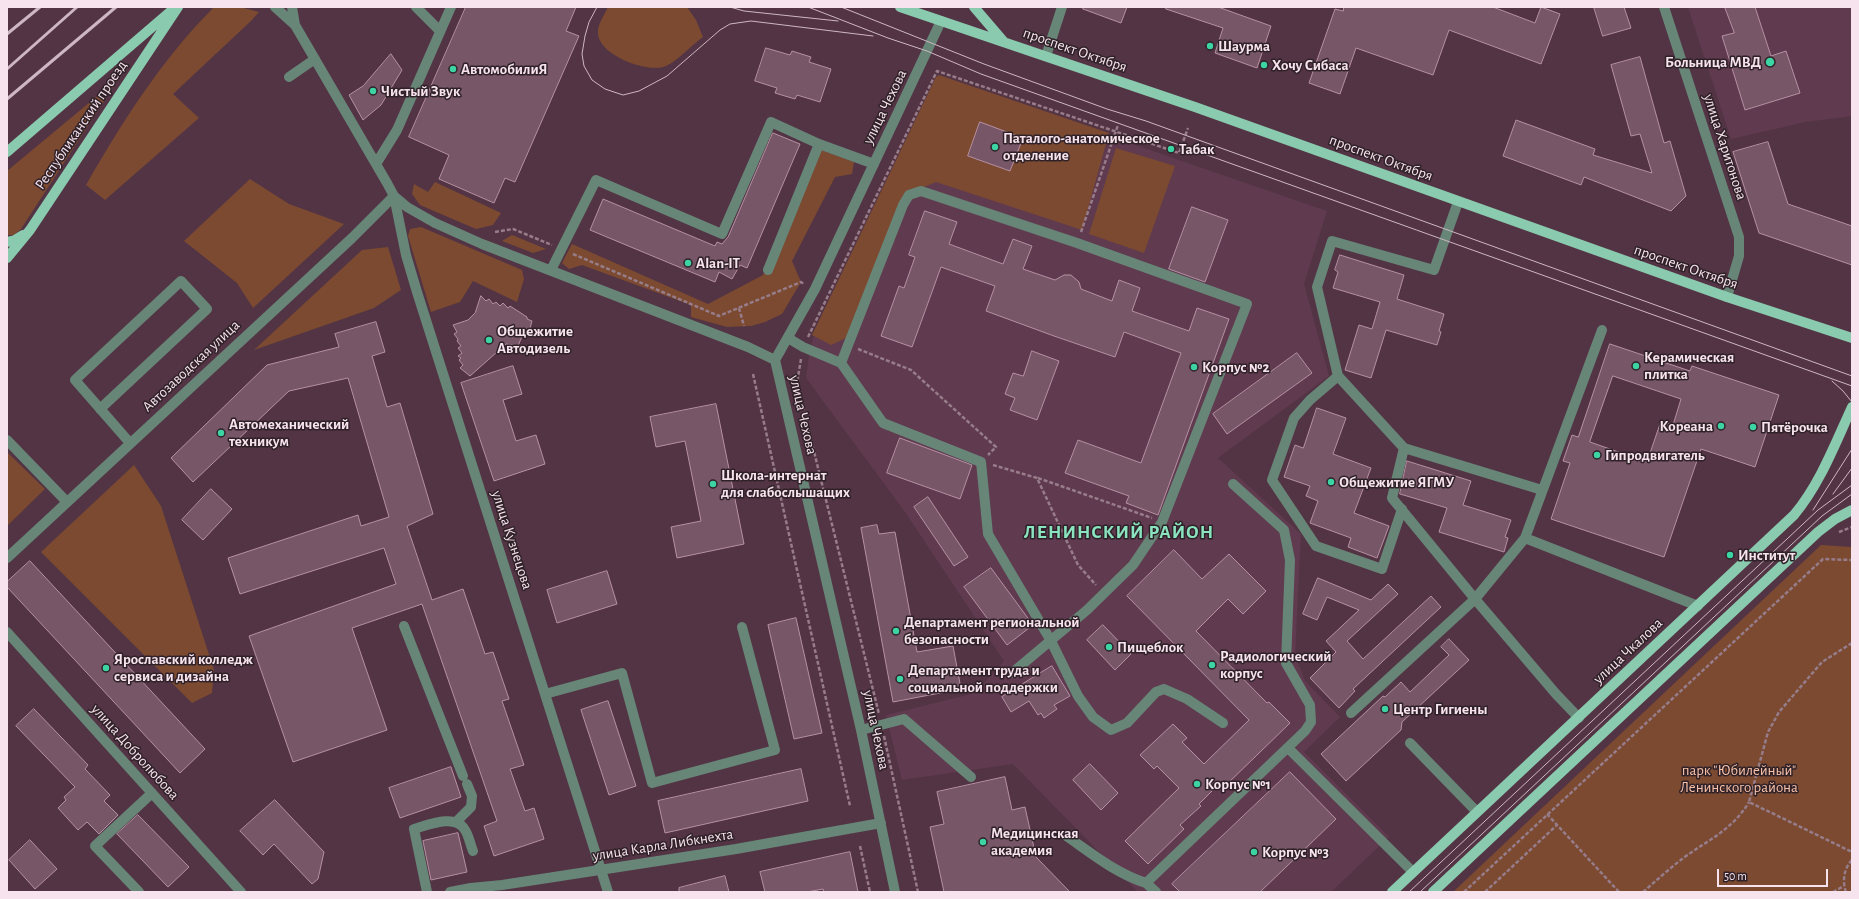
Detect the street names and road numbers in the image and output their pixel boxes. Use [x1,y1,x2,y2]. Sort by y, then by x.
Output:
street label: проспект Октября [1021,24,1129,76]
street label: Республиканский проезд [31,57,131,193]
street label: улица Чехова [859,67,911,147]
street label: улица Харитонова [1699,92,1751,202]
street label: проспект Октября [1327,131,1435,185]
street label: проспект Октября [1632,241,1740,293]
street label: Автозаводская улица [138,316,244,416]
street label: улица Чехова [785,374,821,456]
street label: улица Кузнецова [488,488,536,592]
street label: улица Чкалова [1590,614,1666,688]
street label: улица Чехова [859,689,893,771]
street label: улица Добролюбова [87,700,183,804]
street label: улица Карла Либкнехта [591,825,735,865]

